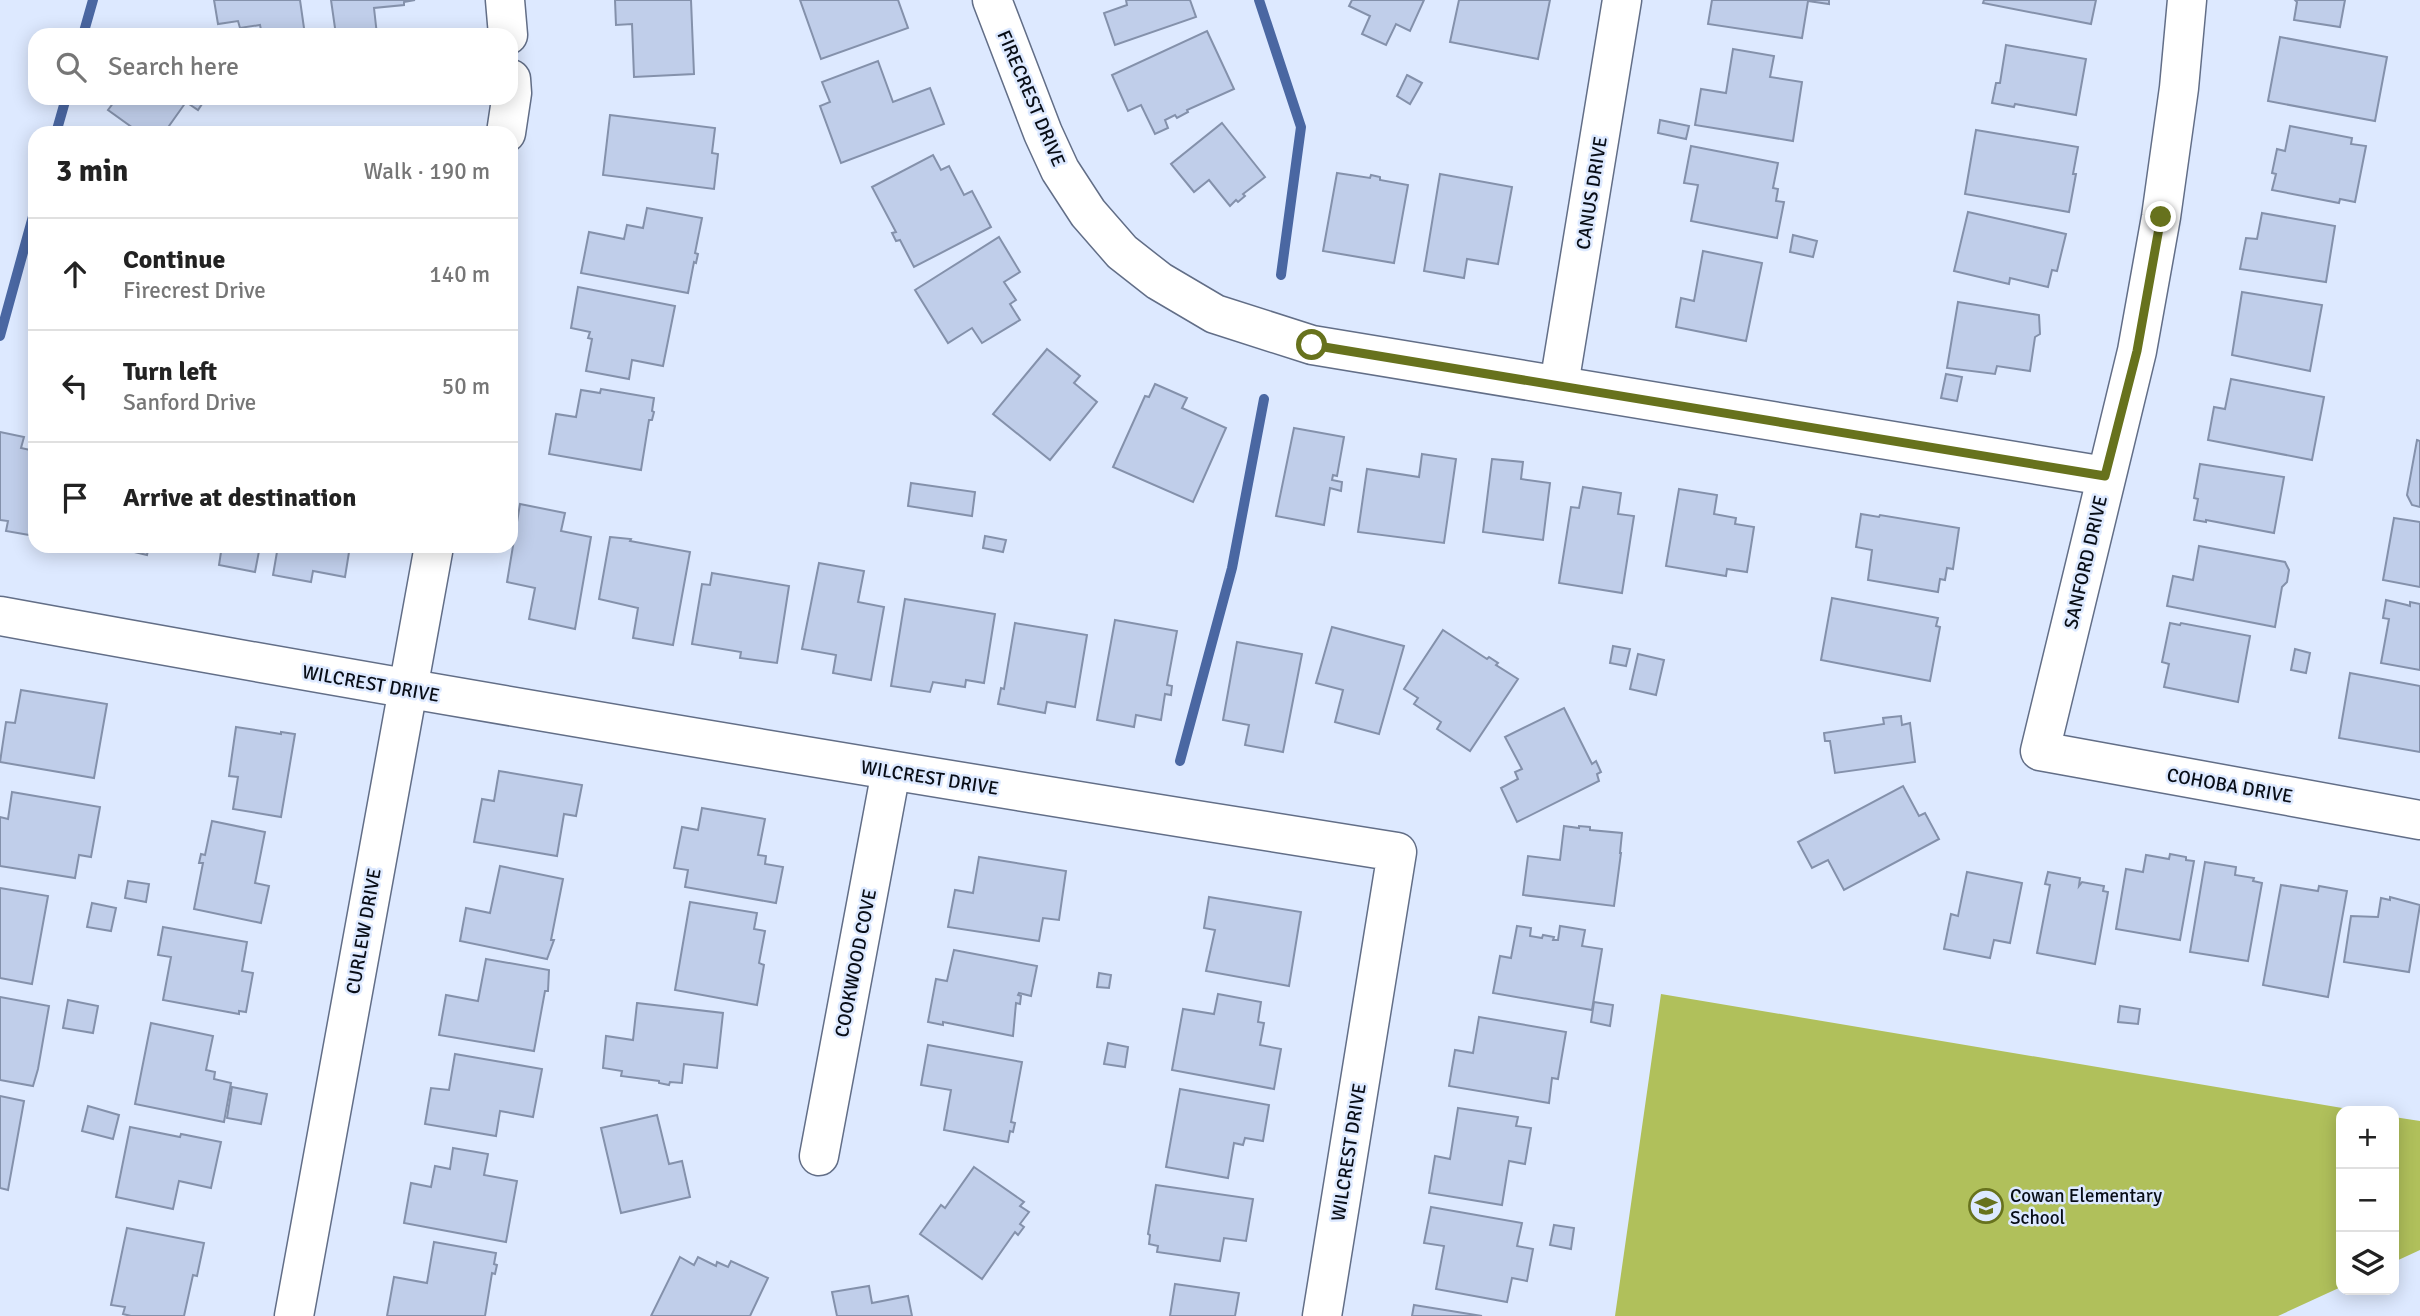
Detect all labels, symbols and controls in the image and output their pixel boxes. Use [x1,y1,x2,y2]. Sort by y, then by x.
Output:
street label: FIRECREST DRIVE [992,27,1071,170]
search box [28,28,518,105]
icon: search [52,48,90,86]
text: Search here [108,51,239,83]
street label: CANUS DRIVE [1571,135,1613,252]
text: 3 min [56,153,128,190]
text: Walk · 190 m [364,157,490,186]
route end [2145,201,2176,232]
text: Continue [123,244,225,276]
icon: ahead [56,255,94,293]
text: 140 m [429,260,490,289]
text: Firecrest Drive [123,276,266,305]
route start [1296,329,1327,360]
text: Turn left [123,356,217,388]
icon: left [56,367,94,405]
text: 50 m [442,372,490,401]
text: Sanford Drive [123,388,256,417]
icon: arrive [56,479,94,517]
text: Arrive at destination [123,482,356,514]
street label: SANFORD DRIVE [2059,493,2113,631]
street label: WILCREST DRIVE [300,660,442,708]
street label: WILCREST DRIVE [859,755,1001,801]
street label: COHOBA DRIVE [2165,763,2295,809]
street label: CURLEW DRIVE [341,866,387,996]
street label: COOKWOOD COVE [830,887,882,1039]
street label: WILCREST DRIVE [1326,1081,1372,1223]
map controls [2336,1106,2399,1295]
button: + [2336,1106,2399,1169]
button: − [2336,1169,2399,1232]
place label: Cowan Elementary School [2010,1184,2162,1230]
school or university icon: Cowan Elementary School [1967,1187,2005,1225]
button: layers [2336,1232,2399,1295]

